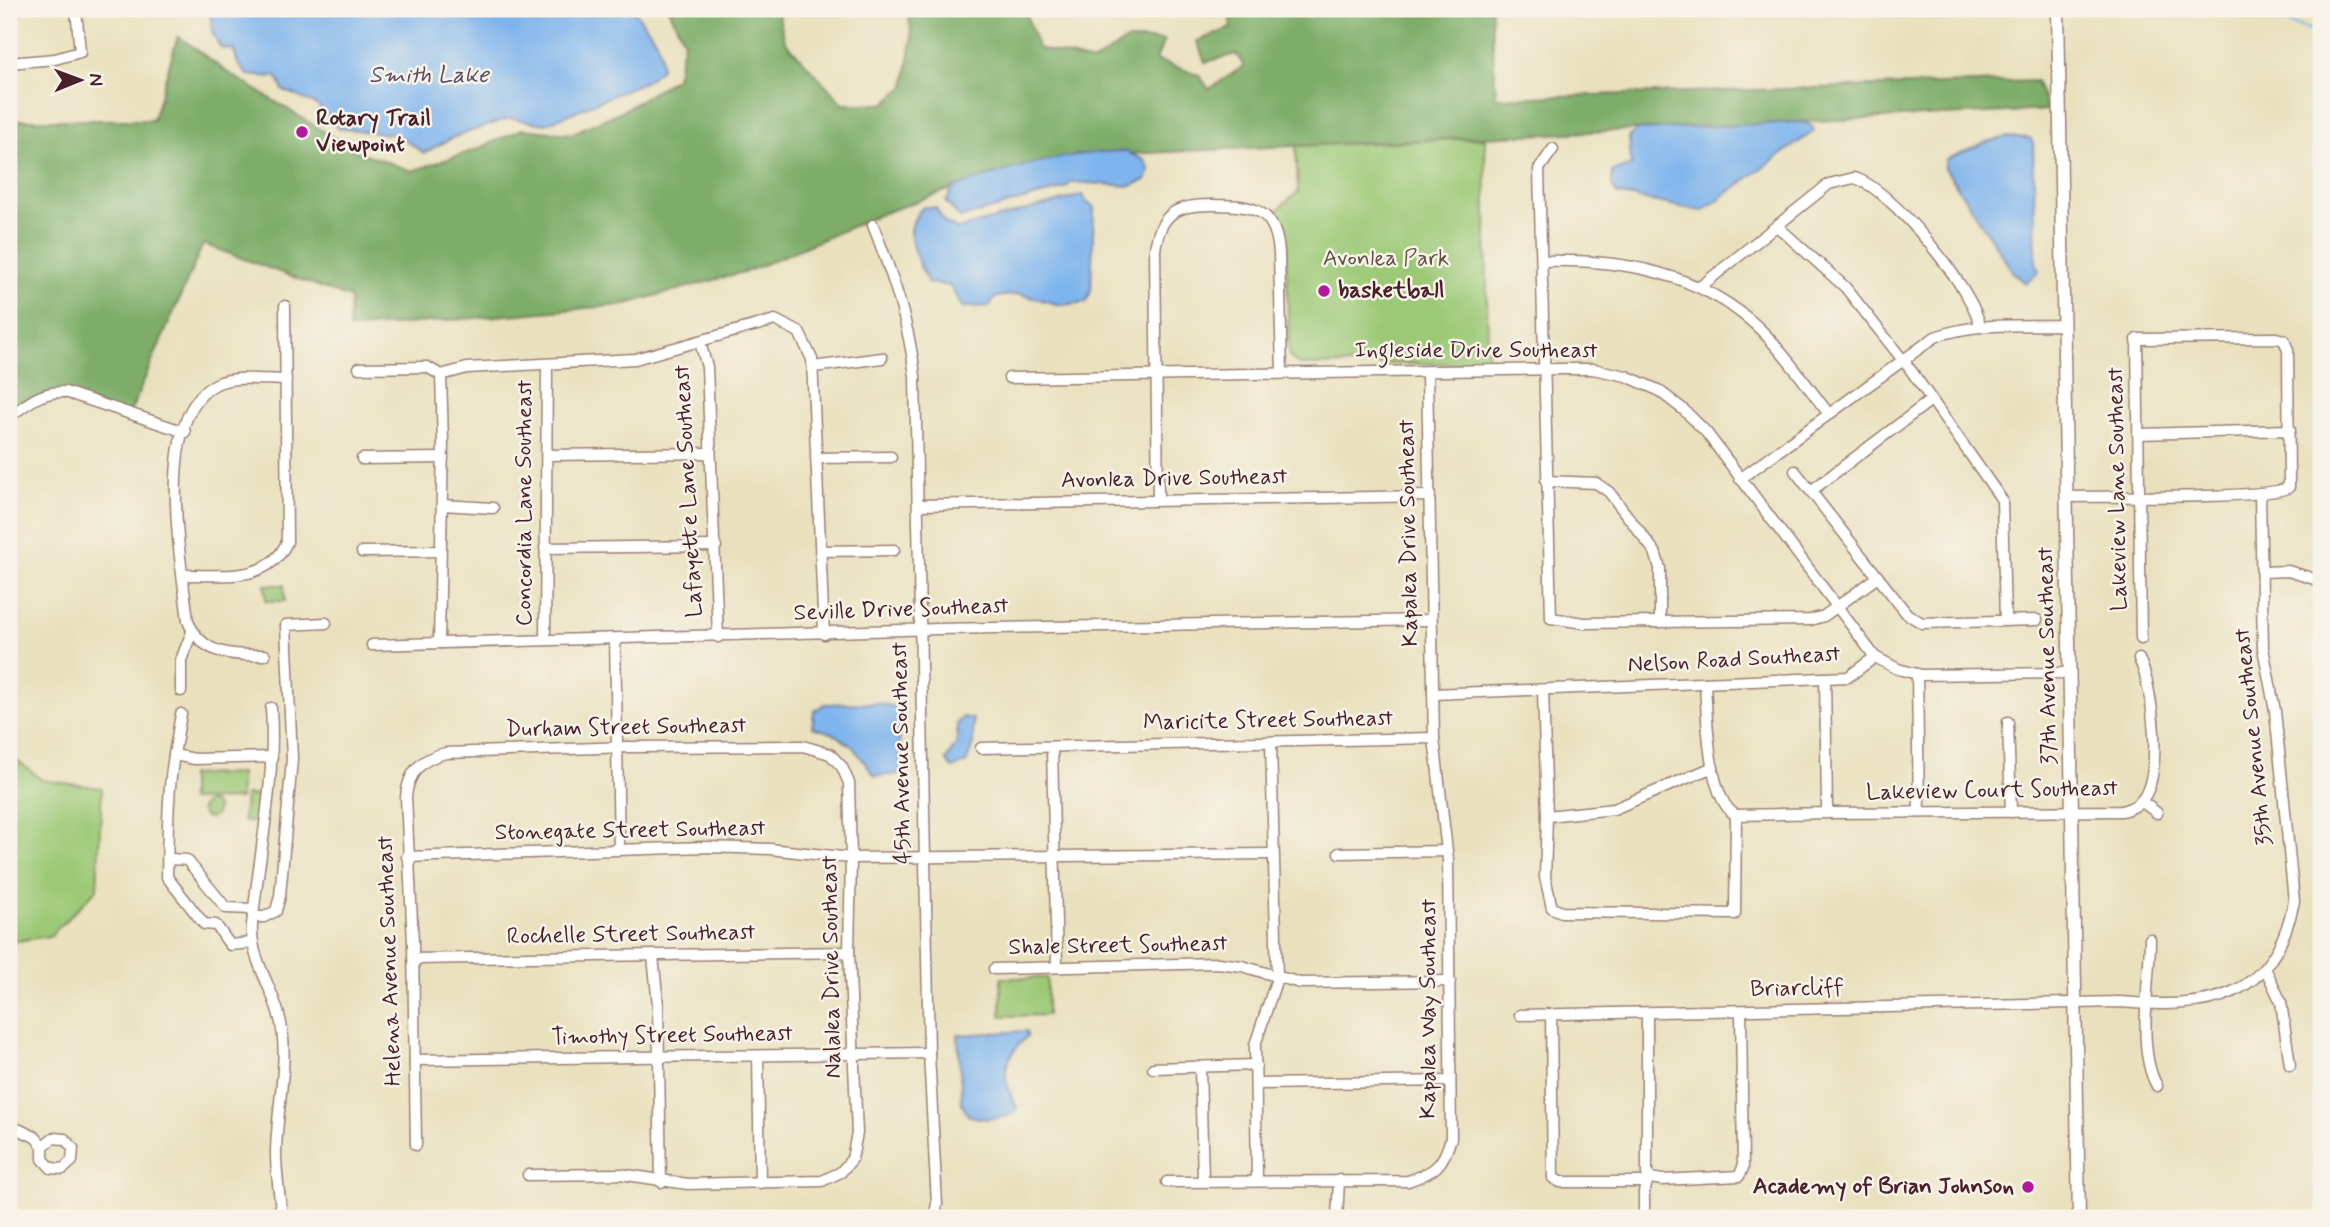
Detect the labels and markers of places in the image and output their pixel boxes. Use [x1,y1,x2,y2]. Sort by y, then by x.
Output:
place label: Rotary Trail Viewpoint [316,104,431,160]
marker: Rotary Trail Viewpoint [294,124,310,140]
place label: basketball [1338,276,1444,306]
marker: basketball [1316,283,1332,299]
place label: Academy of Brian Johnson [1753,1172,2014,1202]
marker: Academy of Brian Johnson [2020,1179,2036,1195]

